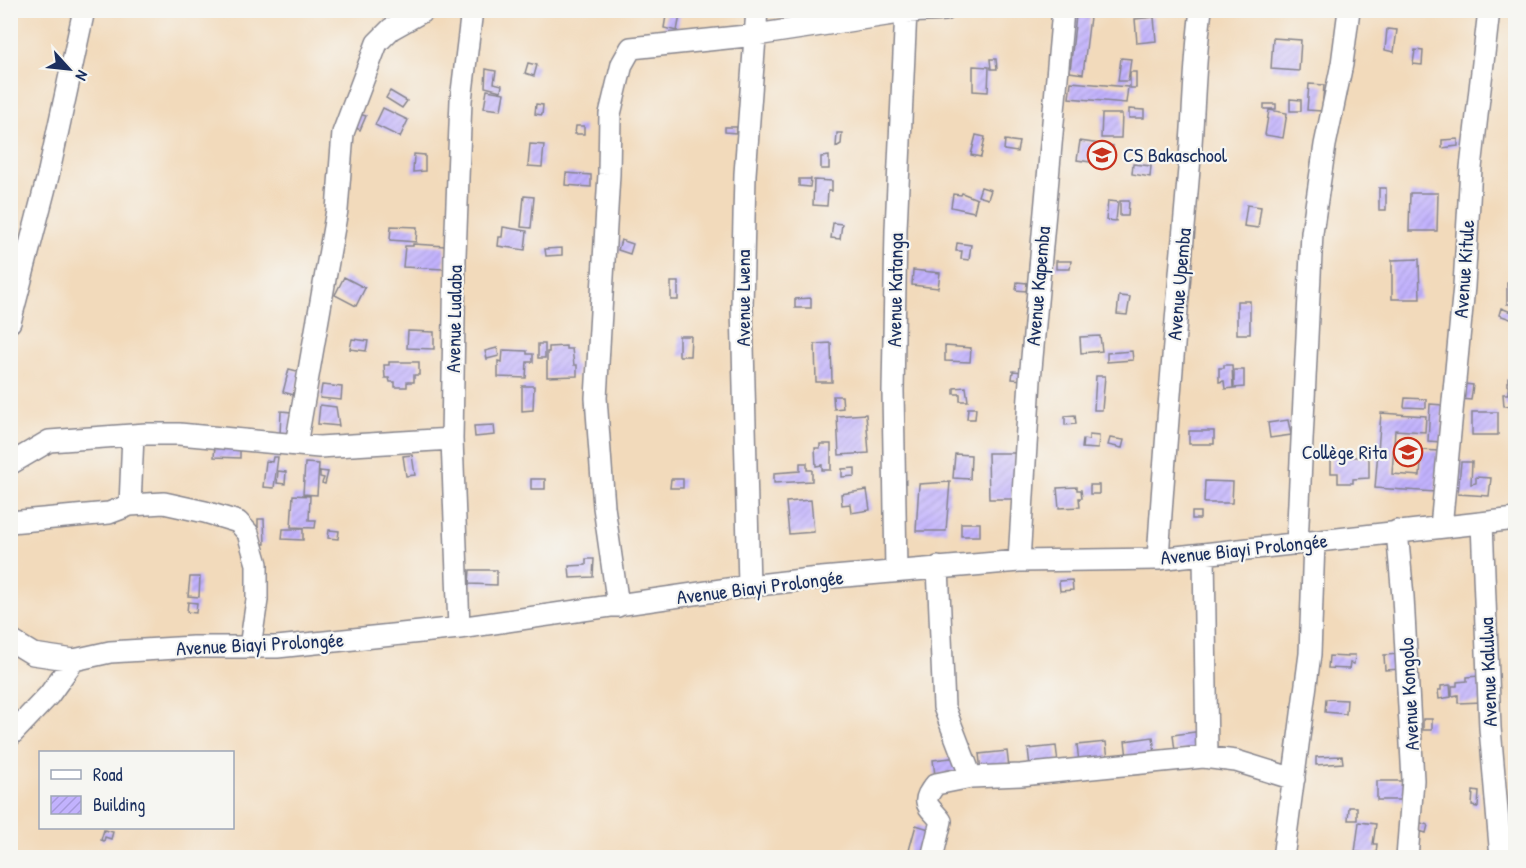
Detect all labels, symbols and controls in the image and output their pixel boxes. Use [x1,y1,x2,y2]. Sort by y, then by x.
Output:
north arrow [39,39,99,99]
text: N [70,67,94,85]
school or university icon: CS Bakaschool [1086,139,1118,171]
place label: CS Bakaschool [1123,141,1228,168]
street label: Avenue Kitule [1447,219,1480,319]
street label: Avenue Kapemba [1019,225,1056,347]
street label: Avenue Upemba [1160,227,1197,341]
street label: Avenue Katanga [880,233,909,347]
street label: Avenue Lwena [729,249,756,346]
street label: Avenue Lualaba [439,265,468,373]
school or university icon: Collège Rita [1392,436,1424,468]
place label: Collège Rita [1302,438,1387,465]
street label: Avenue Biayi Prolongée [1159,526,1329,571]
street label: Avenue Biayi Prolongée [675,563,845,610]
street label: Avenue Kalulwa [1472,617,1503,727]
street label: Avenue Biayi Prolongée [175,626,345,661]
street label: Avenue Kongolo [1392,637,1425,751]
legend [39,751,234,829]
text: Road [93,762,123,787]
text: Building [93,792,145,817]

